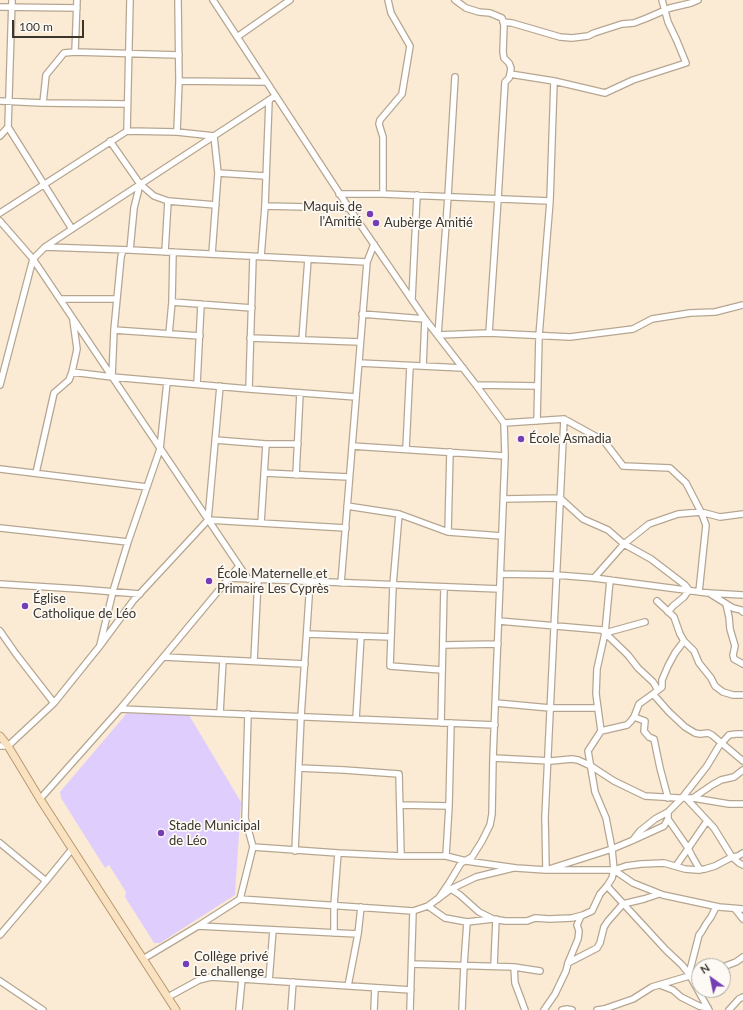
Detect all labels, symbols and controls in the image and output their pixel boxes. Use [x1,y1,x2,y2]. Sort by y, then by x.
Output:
scale bar [14,12,86,38]
text: 100 m [19,19,53,34]
place label: Maquis de l'Amitié [303,199,362,230]
marker: Maquis de l'Amitié [365,209,375,219]
place label: Aubèrge Amitié [384,215,473,231]
marker: Aubèrge Amitié [371,218,381,228]
place label: École Asmadia [529,431,611,447]
marker: École Asmadia [516,434,526,444]
place label: École Maternelle et Primaire Les Cyprès [217,566,329,597]
marker: École Maternelle et Primaire Les Cyprès [204,576,214,586]
place label: Église Catholique de Léo [33,591,136,622]
marker: Église Catholique de Léo [20,601,30,611]
place label: Stade Municipal de Léo [169,818,260,849]
marker: Stade Municipal de Léo [156,828,166,838]
place label: Collège privé Le challenge [194,949,268,980]
north arrow [691,958,731,998]
marker: Collège privé Le challenge [181,959,191,969]
text: N [698,961,712,976]

